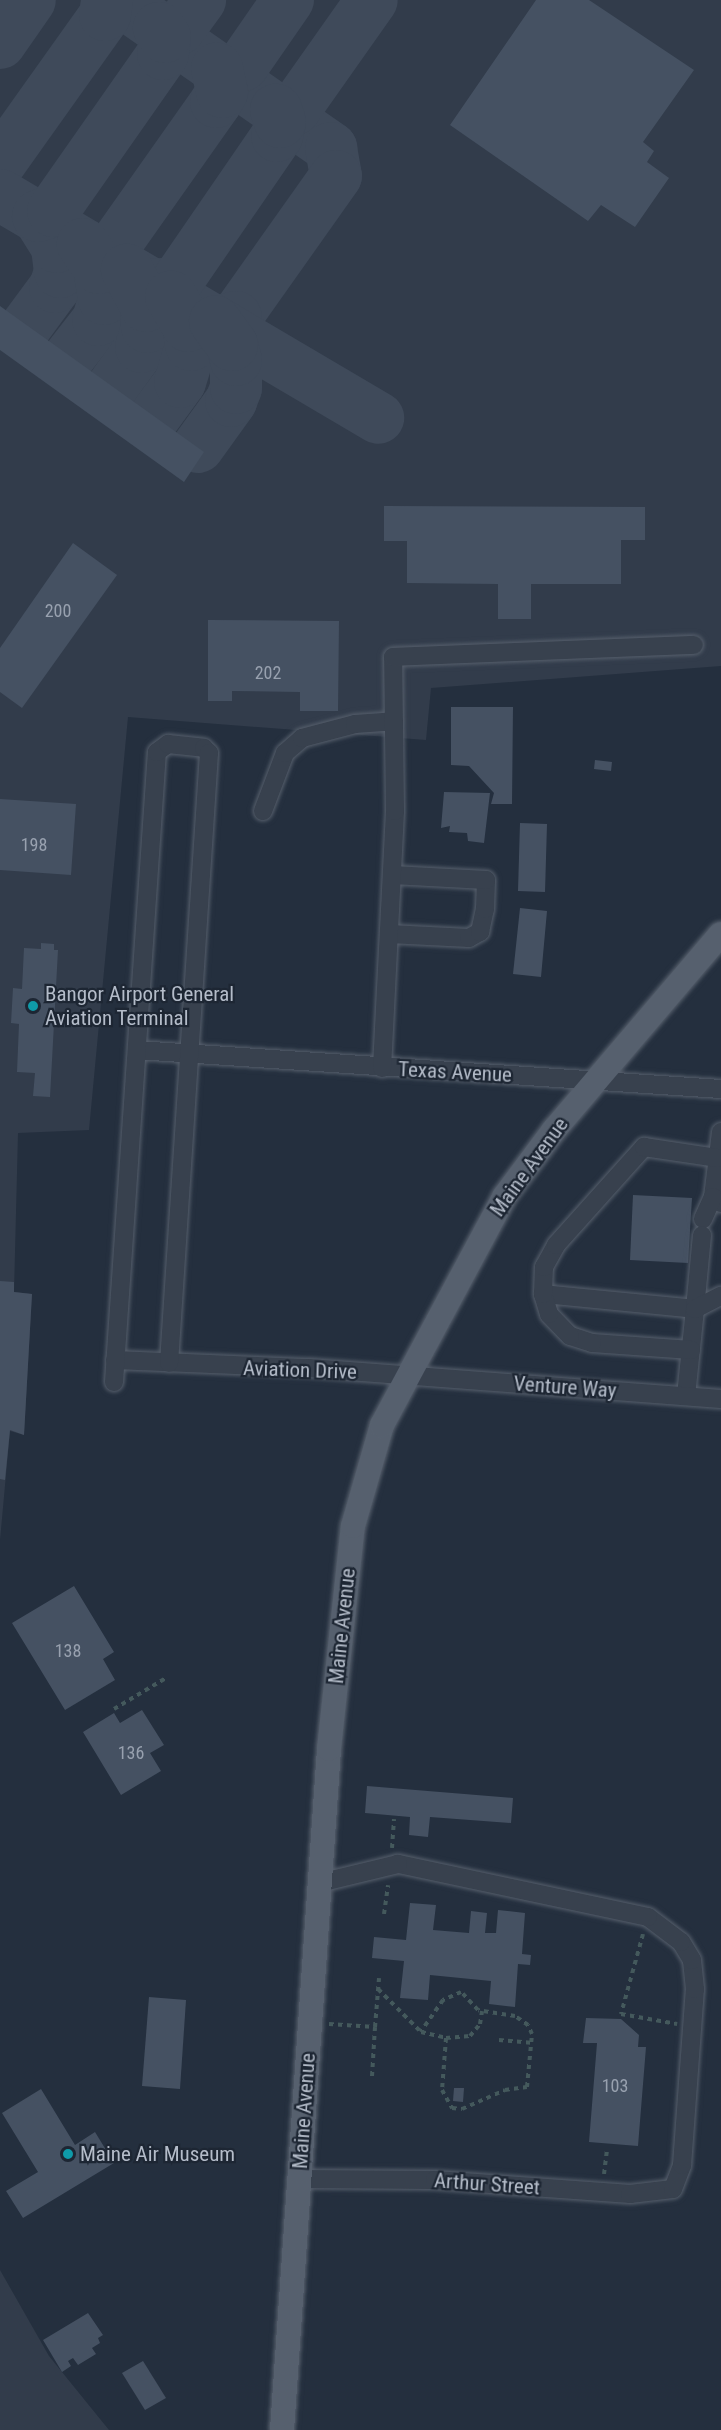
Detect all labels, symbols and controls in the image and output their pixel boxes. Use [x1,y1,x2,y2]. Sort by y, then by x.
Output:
house number: 200 [45,600,71,622]
house number: 202 [255,662,281,684]
house number: 198 [21,834,47,856]
place label: Bangor Airport General Aviation Terminal [45,981,234,1031]
marker: Bangor Airport General Aviation Terminal [26,999,40,1013]
street label: Texas Avenue [397,1056,513,1088]
street label: Maine Avenue [485,1113,573,1221]
street label: Aviation Drive [243,1355,357,1385]
street label: Venture Way [513,1371,617,1403]
street label: Maine Avenue [323,1567,361,1685]
house number: 138 [55,1640,81,1662]
house number: 136 [118,1742,144,1764]
street label: Maine Avenue [287,2052,321,2170]
house number: 103 [602,2075,628,2097]
place label: Maine Air Museum [80,2141,235,2167]
marker: Maine Air Museum [61,2147,75,2161]
street label: Arthur Street [433,2168,541,2200]

